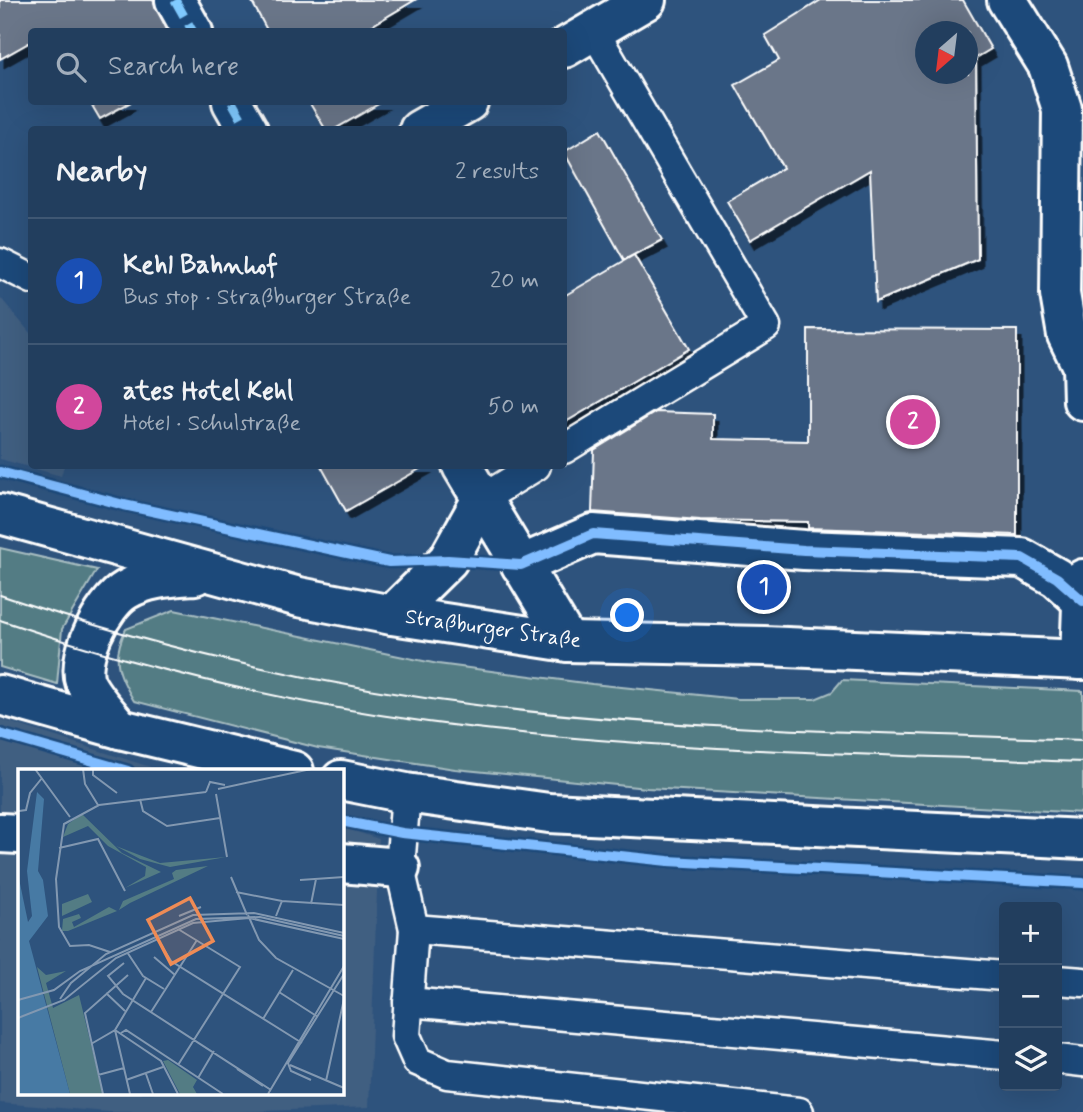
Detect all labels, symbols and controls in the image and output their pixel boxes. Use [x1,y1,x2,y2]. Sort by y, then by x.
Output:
north arrow [915,21,978,84]
search box [28,28,567,105]
icon: search [52,48,90,86]
text: Search here [108,50,239,84]
text: Nearby [56,152,147,191]
text: 2 results [455,157,539,187]
text: Kehl Bahnhof [123,249,278,283]
text: 1 [74,266,84,296]
text: 20 m [490,266,539,296]
text: Bus stop · Straßburger Straße [123,283,411,313]
text: ates Hotel Kehl [123,375,293,409]
text: 2 [73,392,85,422]
text: 50 m [488,392,539,422]
pin: 2 [890,396,936,448]
text: Hotel · Schulstraße [123,409,301,439]
pin: 1 [741,561,787,613]
your location [610,598,644,632]
street label: Straßburger Straße [403,603,583,656]
inset map [18,769,343,1094]
map controls [999,902,1062,1091]
button: + [999,902,1062,965]
button: − [999,965,1062,1028]
button: layers [999,1028,1062,1091]

